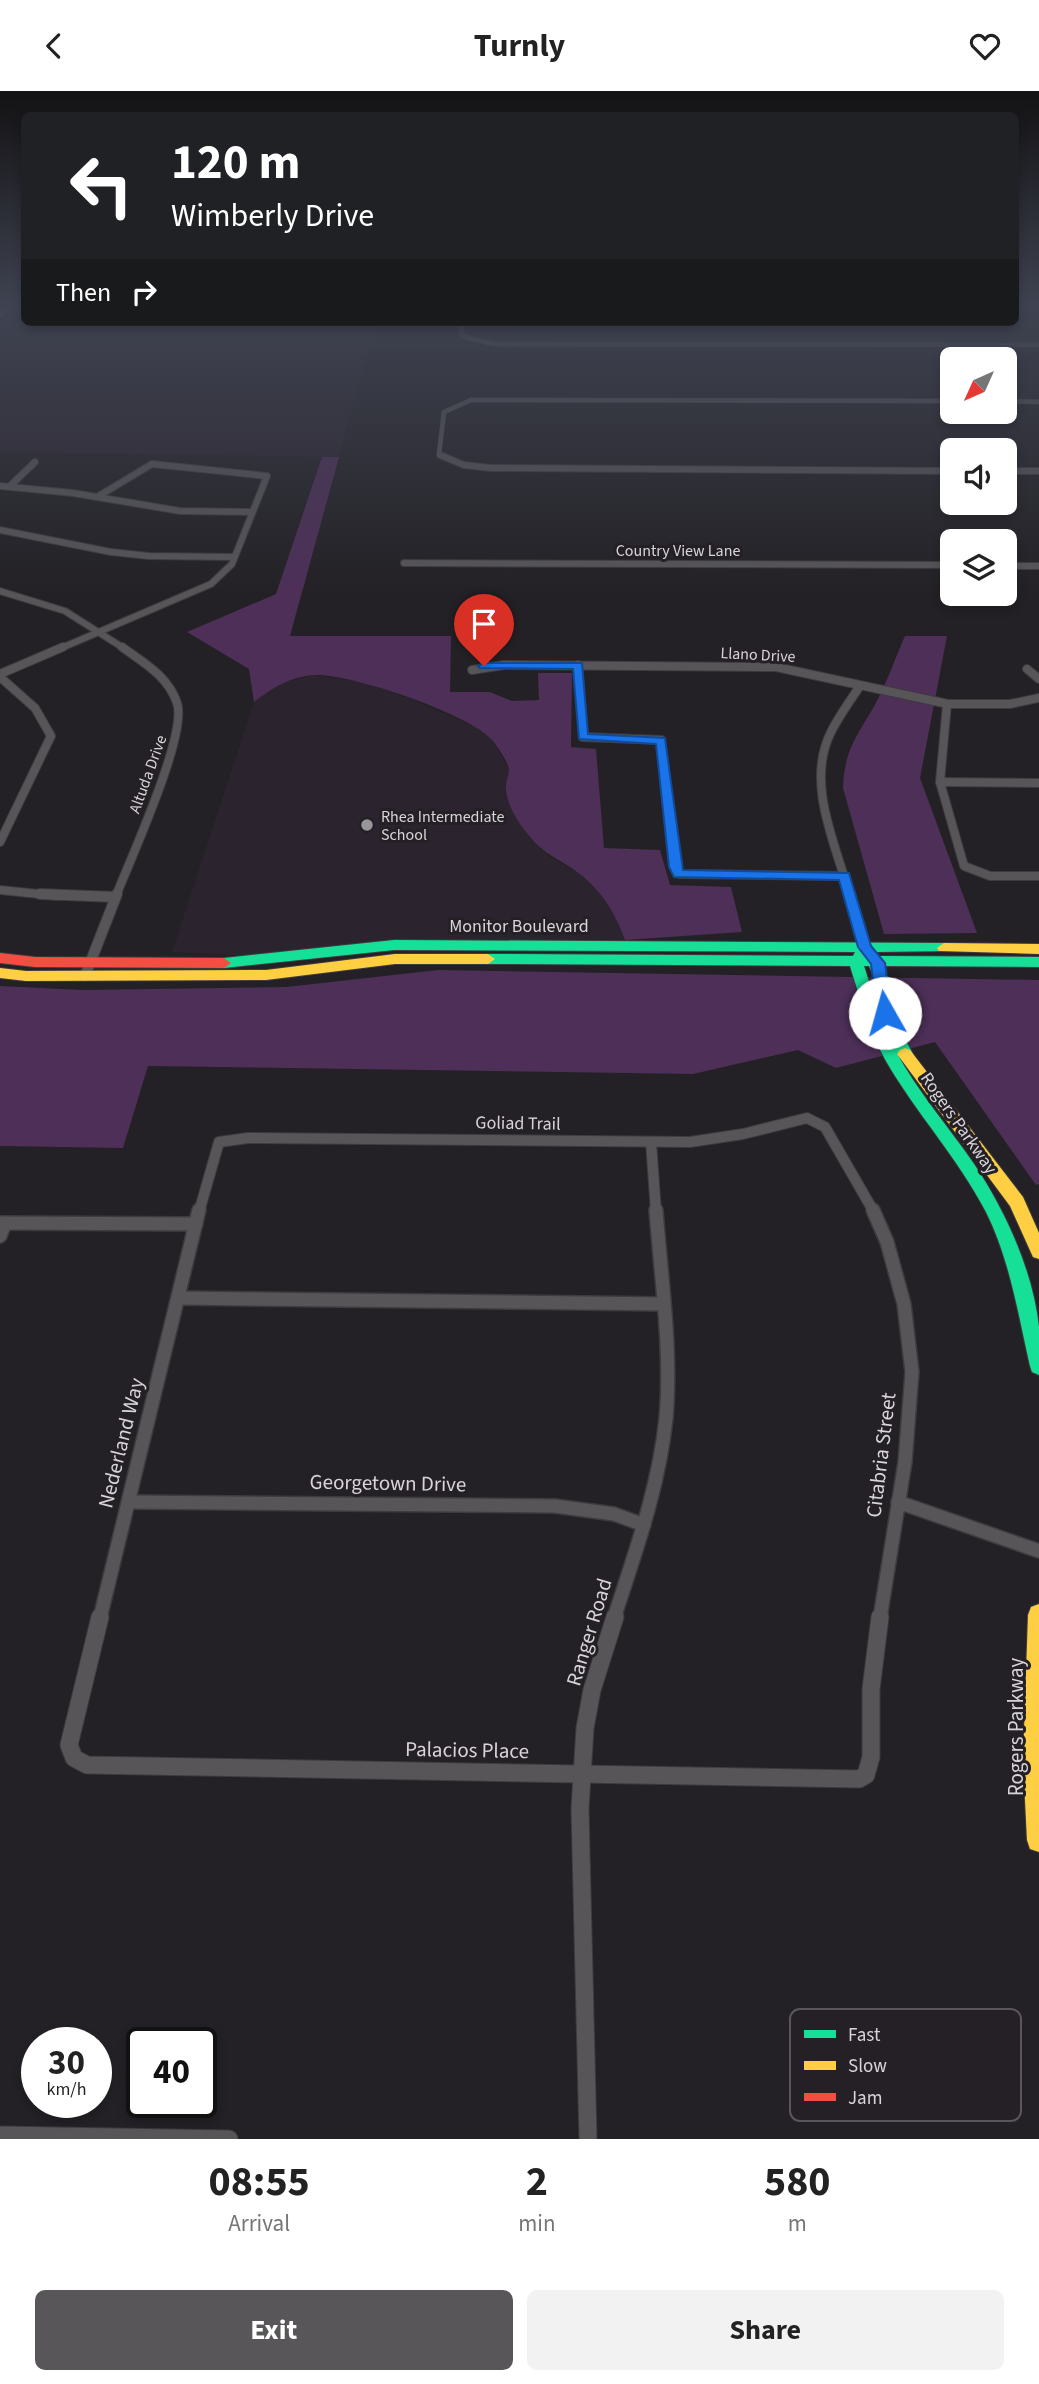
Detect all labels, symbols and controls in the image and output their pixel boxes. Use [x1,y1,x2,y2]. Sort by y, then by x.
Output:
text: Turnly [474,23,565,69]
icon: back [35,27,73,65]
icon: heart [966,27,1004,65]
text: 120 m [171,128,300,198]
icon: left [56,140,147,231]
text: Wimberly Drive [171,193,374,239]
icon: right [125,273,163,311]
text: Then [56,274,111,311]
north arrow [940,347,1017,423]
map controls [940,347,1017,606]
button: sound [940,438,1017,515]
button: layers [940,529,1017,606]
street label: Country View Lane [616,540,740,562]
pin [454,594,514,666]
icon: arrive [465,605,503,643]
street label: Llano Drive [720,642,796,668]
street label: Altuda Drive [124,732,172,816]
place label: Rhea Intermediate School [381,806,504,846]
marker: Rhea Intermediate School [359,817,375,833]
street label: Monitor Boulevard [449,914,589,939]
position arrow [848,976,922,1050]
street label: Rogers Parkway [914,1067,1003,1180]
street label: Goliad Trail [475,1110,561,1137]
street label: Nederland Way [90,1375,152,1511]
street label: Citabria Street [858,1391,904,1519]
street label: Georgetown Drive [309,1467,467,1499]
street label: Ranger Road [558,1574,620,1690]
street label: Rogers Parkway [1001,1658,1031,1796]
street label: Palacios Place [405,1734,529,1766]
legend [790,2009,1021,2121]
text: Fast [848,2022,881,2049]
speed limit sign: 40 [126,2027,217,2118]
text: 30 [48,2038,85,2088]
text: Slow [848,2053,887,2080]
text: km/h [47,2077,86,2102]
text: Jam [848,2085,882,2112]
text: 08:55 [208,2152,310,2212]
text: 2 [526,2152,548,2212]
text: 580 [764,2152,831,2212]
text: Arrival [228,2207,290,2240]
text: min [518,2207,556,2240]
text: m [788,2207,807,2240]
button: Exit [35,2290,513,2370]
button: Share [527,2290,1004,2370]

